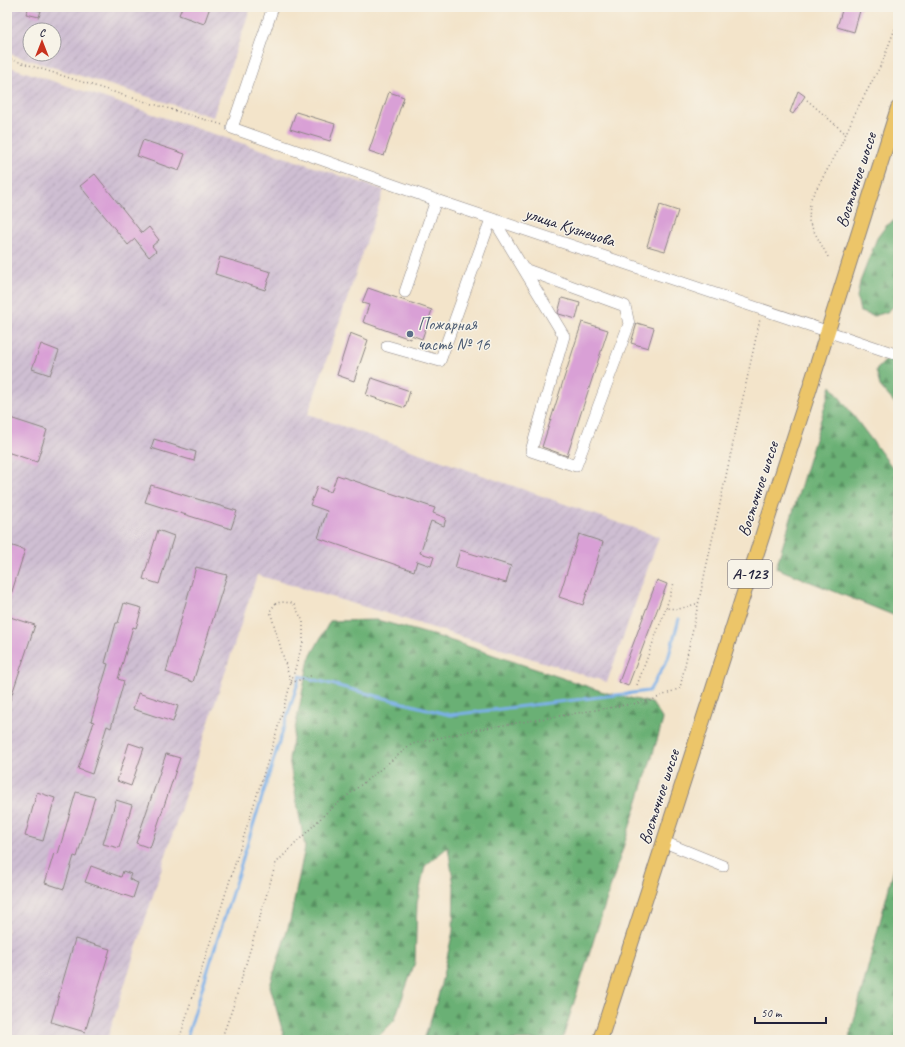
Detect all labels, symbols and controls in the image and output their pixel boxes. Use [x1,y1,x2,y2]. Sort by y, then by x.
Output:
north arrow [22,22,62,62]
text: С [39,25,46,39]
street label: Восточное шоссе [831,128,882,230]
street label: улица Кузнецова [522,202,619,252]
place label: Пожарная часть № 16 [418,314,491,355]
marker: Пожарная часть № 16 [405,329,415,339]
street label: Восточное шоссе [733,437,784,539]
road number: А-123 [728,560,772,588]
street label: Восточное шоссе [634,745,685,847]
scale bar [755,999,826,1025]
text: 50 m [761,1005,783,1021]

